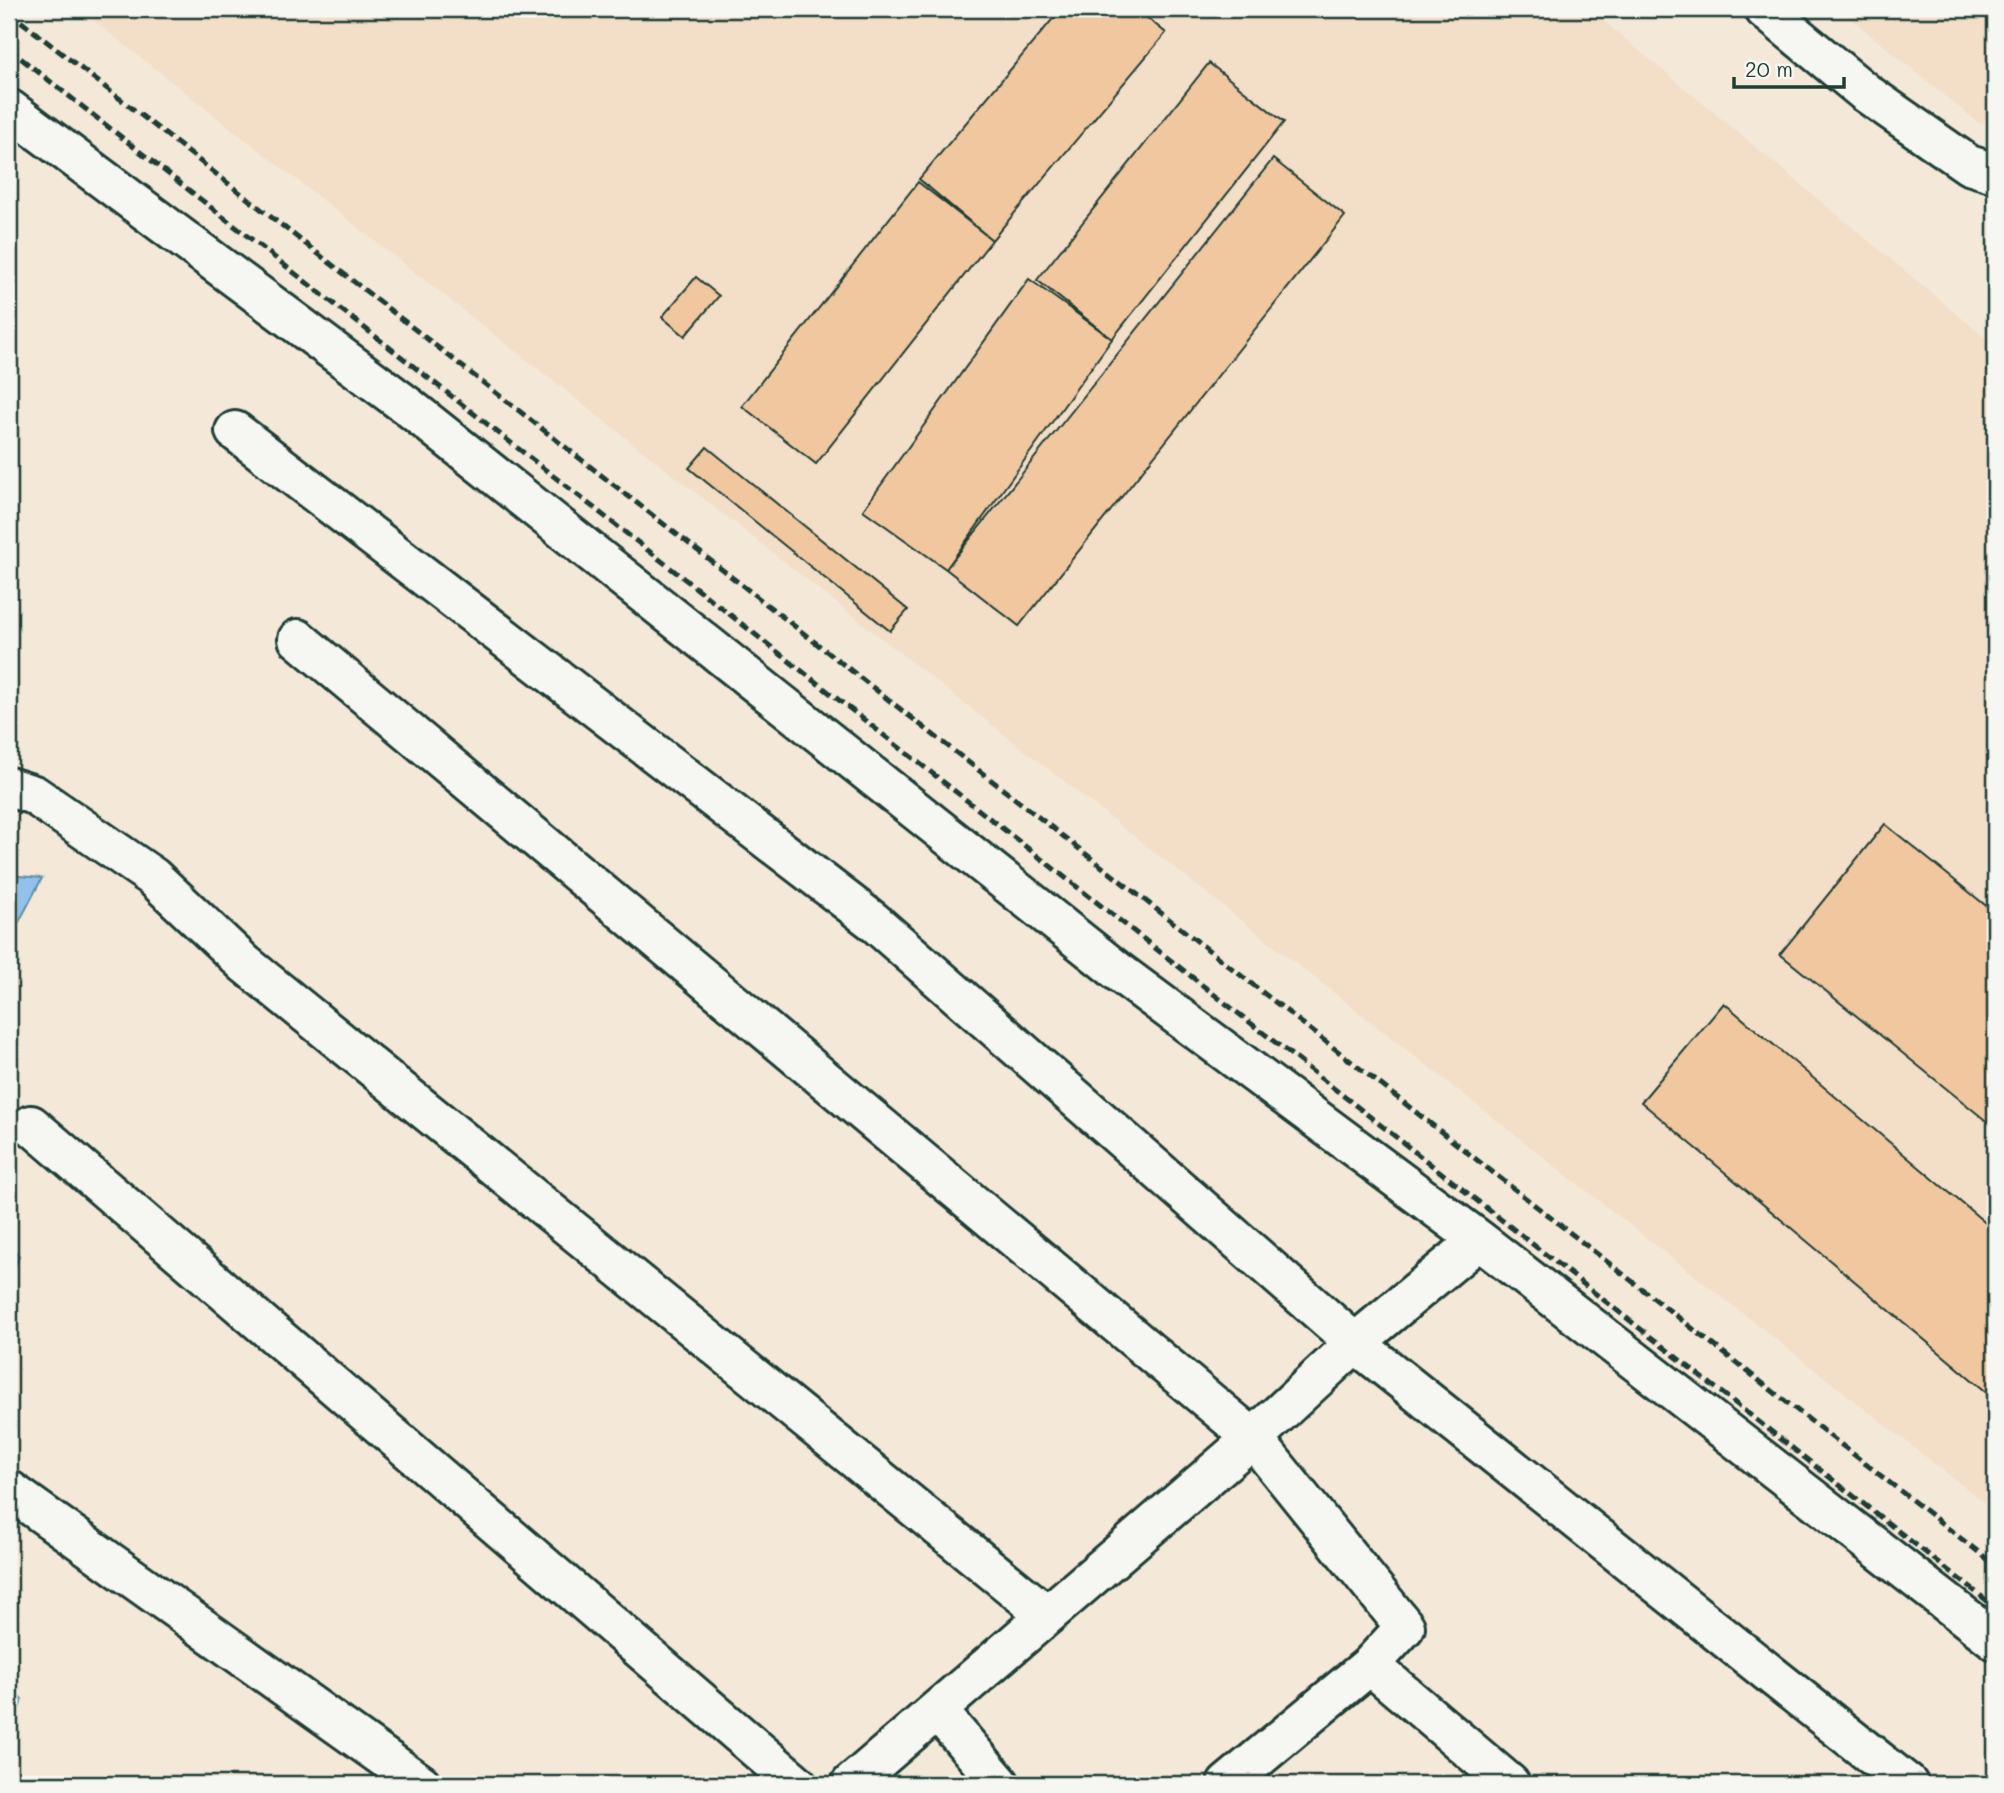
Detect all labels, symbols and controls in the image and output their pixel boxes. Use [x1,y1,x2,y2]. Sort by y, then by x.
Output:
scale bar [1734,46,1845,90]
text: 20 m [1745,55,1793,82]

